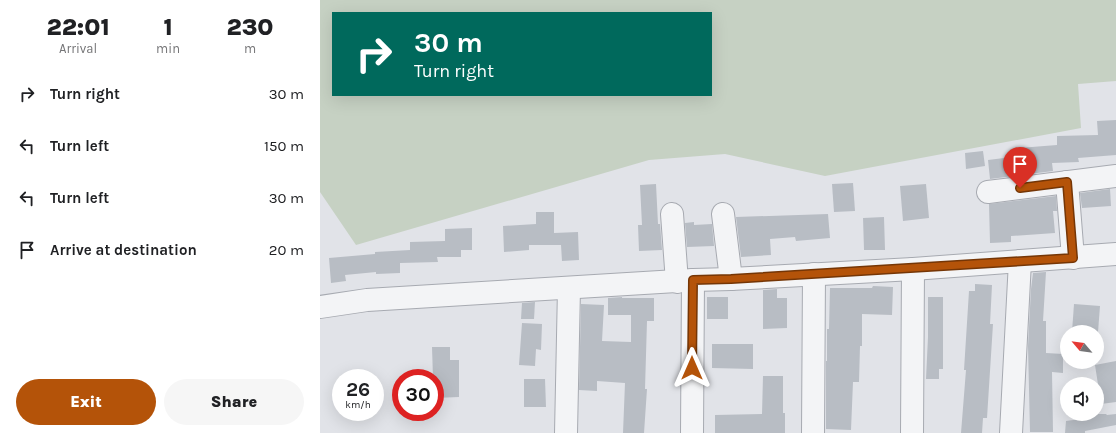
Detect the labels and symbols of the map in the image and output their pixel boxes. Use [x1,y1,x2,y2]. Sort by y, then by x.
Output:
pin [1003,147,1037,188]
north arrow [1060,325,1104,369]
position arrow [671,347,713,389]
speed limit sign: 30 [392,369,444,421]

